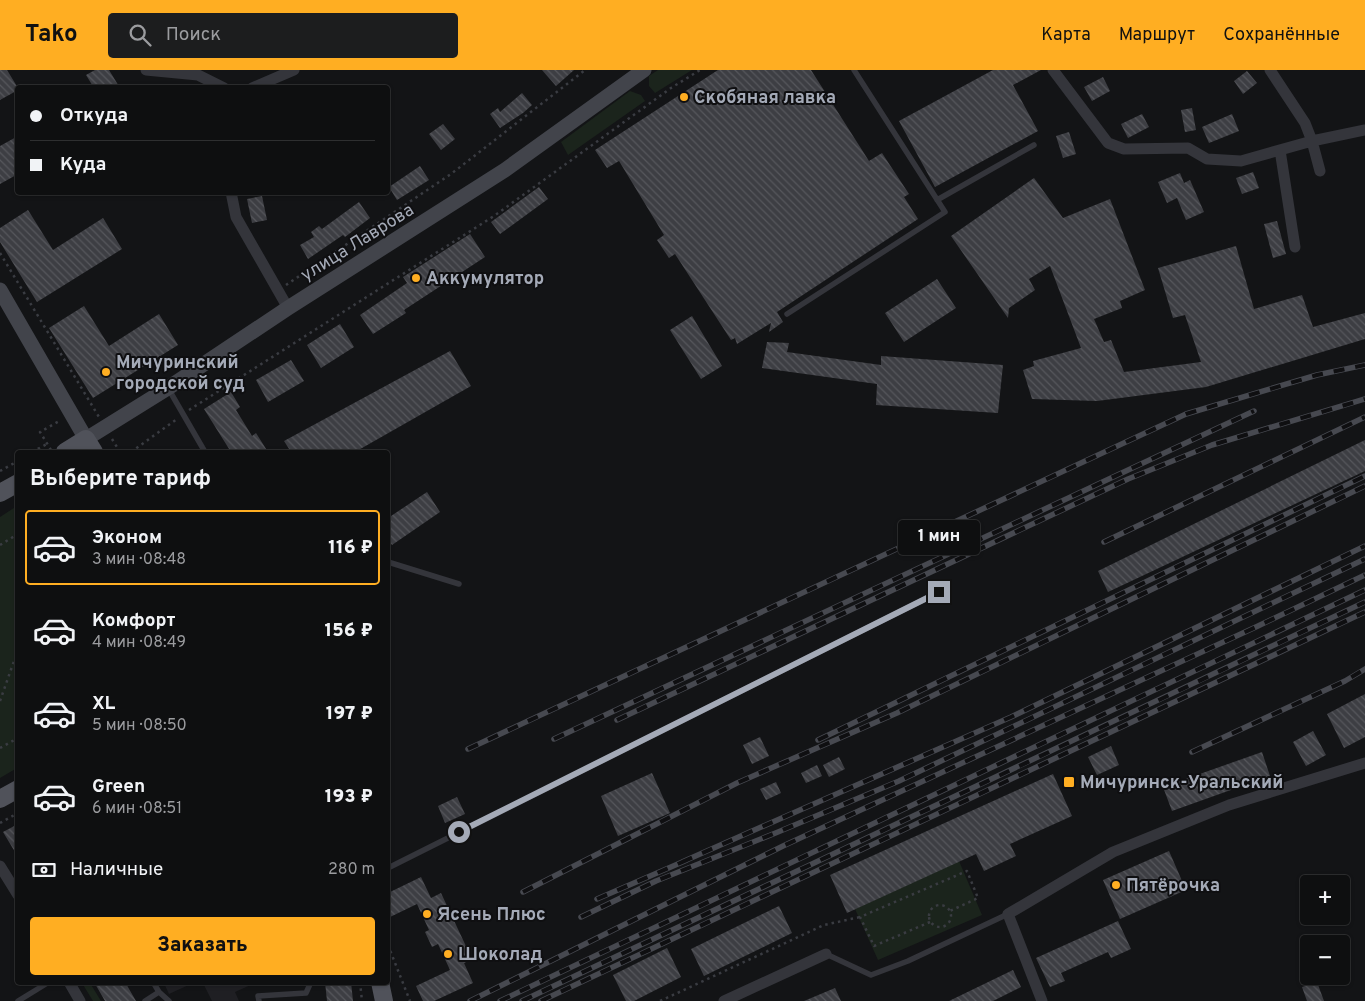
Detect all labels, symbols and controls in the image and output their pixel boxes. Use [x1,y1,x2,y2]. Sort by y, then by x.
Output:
search box [108,13,458,58]
text: Tako [25,20,78,50]
icon: search [126,21,154,49]
text: Поиск [166,23,221,47]
text: Карта [1041,24,1091,47]
text: Маршрут [1119,24,1195,47]
text: Сохранённые [1223,24,1340,47]
place label: Скобяная лавка [694,87,836,110]
marker: Скобяная лавка [678,91,690,103]
text: Откуда [60,104,128,128]
text: Куда [60,153,106,177]
street label: улица Лаврова [297,199,419,287]
place label: Аккумулятор [426,268,544,291]
marker: Аккумулятор [410,272,422,284]
place label: Мичуринский городской суд [116,352,245,396]
marker: Мичуринский городской суд [100,366,112,378]
text: Выберите тариф [30,466,211,493]
callout: 1 мин [898,520,980,554]
icon: car [32,525,77,570]
text: Эконом [92,526,162,550]
text: 1 мин [918,527,960,547]
text: 116 ₽ [328,536,373,560]
text: 3 мин · 08:48 [92,550,186,570]
route end [928,581,950,603]
icon: car [32,608,77,653]
text: Комфорт [92,609,175,633]
text: 156 ₽ [324,619,373,643]
text: 4 мин · 08:49 [92,633,186,653]
icon: car [32,691,77,736]
text: XL [92,692,115,716]
text: 197 ₽ [326,702,373,726]
text: 5 мин · 08:50 [92,716,187,736]
place label: Мичуринск-Уральский [1080,772,1283,795]
icon: car [32,774,77,819]
text: Green [92,775,145,799]
marker: Мичуринск-Уральский [1062,775,1076,789]
text: 193 ₽ [325,785,373,809]
text: 6 мин · 08:51 [92,799,182,819]
route start [448,821,470,843]
icon: cash [30,856,58,884]
text: Наличные [70,858,163,882]
text: 280 m [328,860,375,880]
place label: Пятёрочка [1126,875,1220,898]
map controls [1300,875,1350,985]
button: + [1300,875,1350,925]
marker: Пятёрочка [1110,879,1122,891]
place label: Ясень Плюс [437,904,546,927]
marker: Ясень Плюс [421,908,433,920]
button: Заказать [30,917,375,975]
button: − [1300,935,1350,985]
place label: Шоколад [458,944,542,967]
marker: Шоколад [442,948,454,960]

